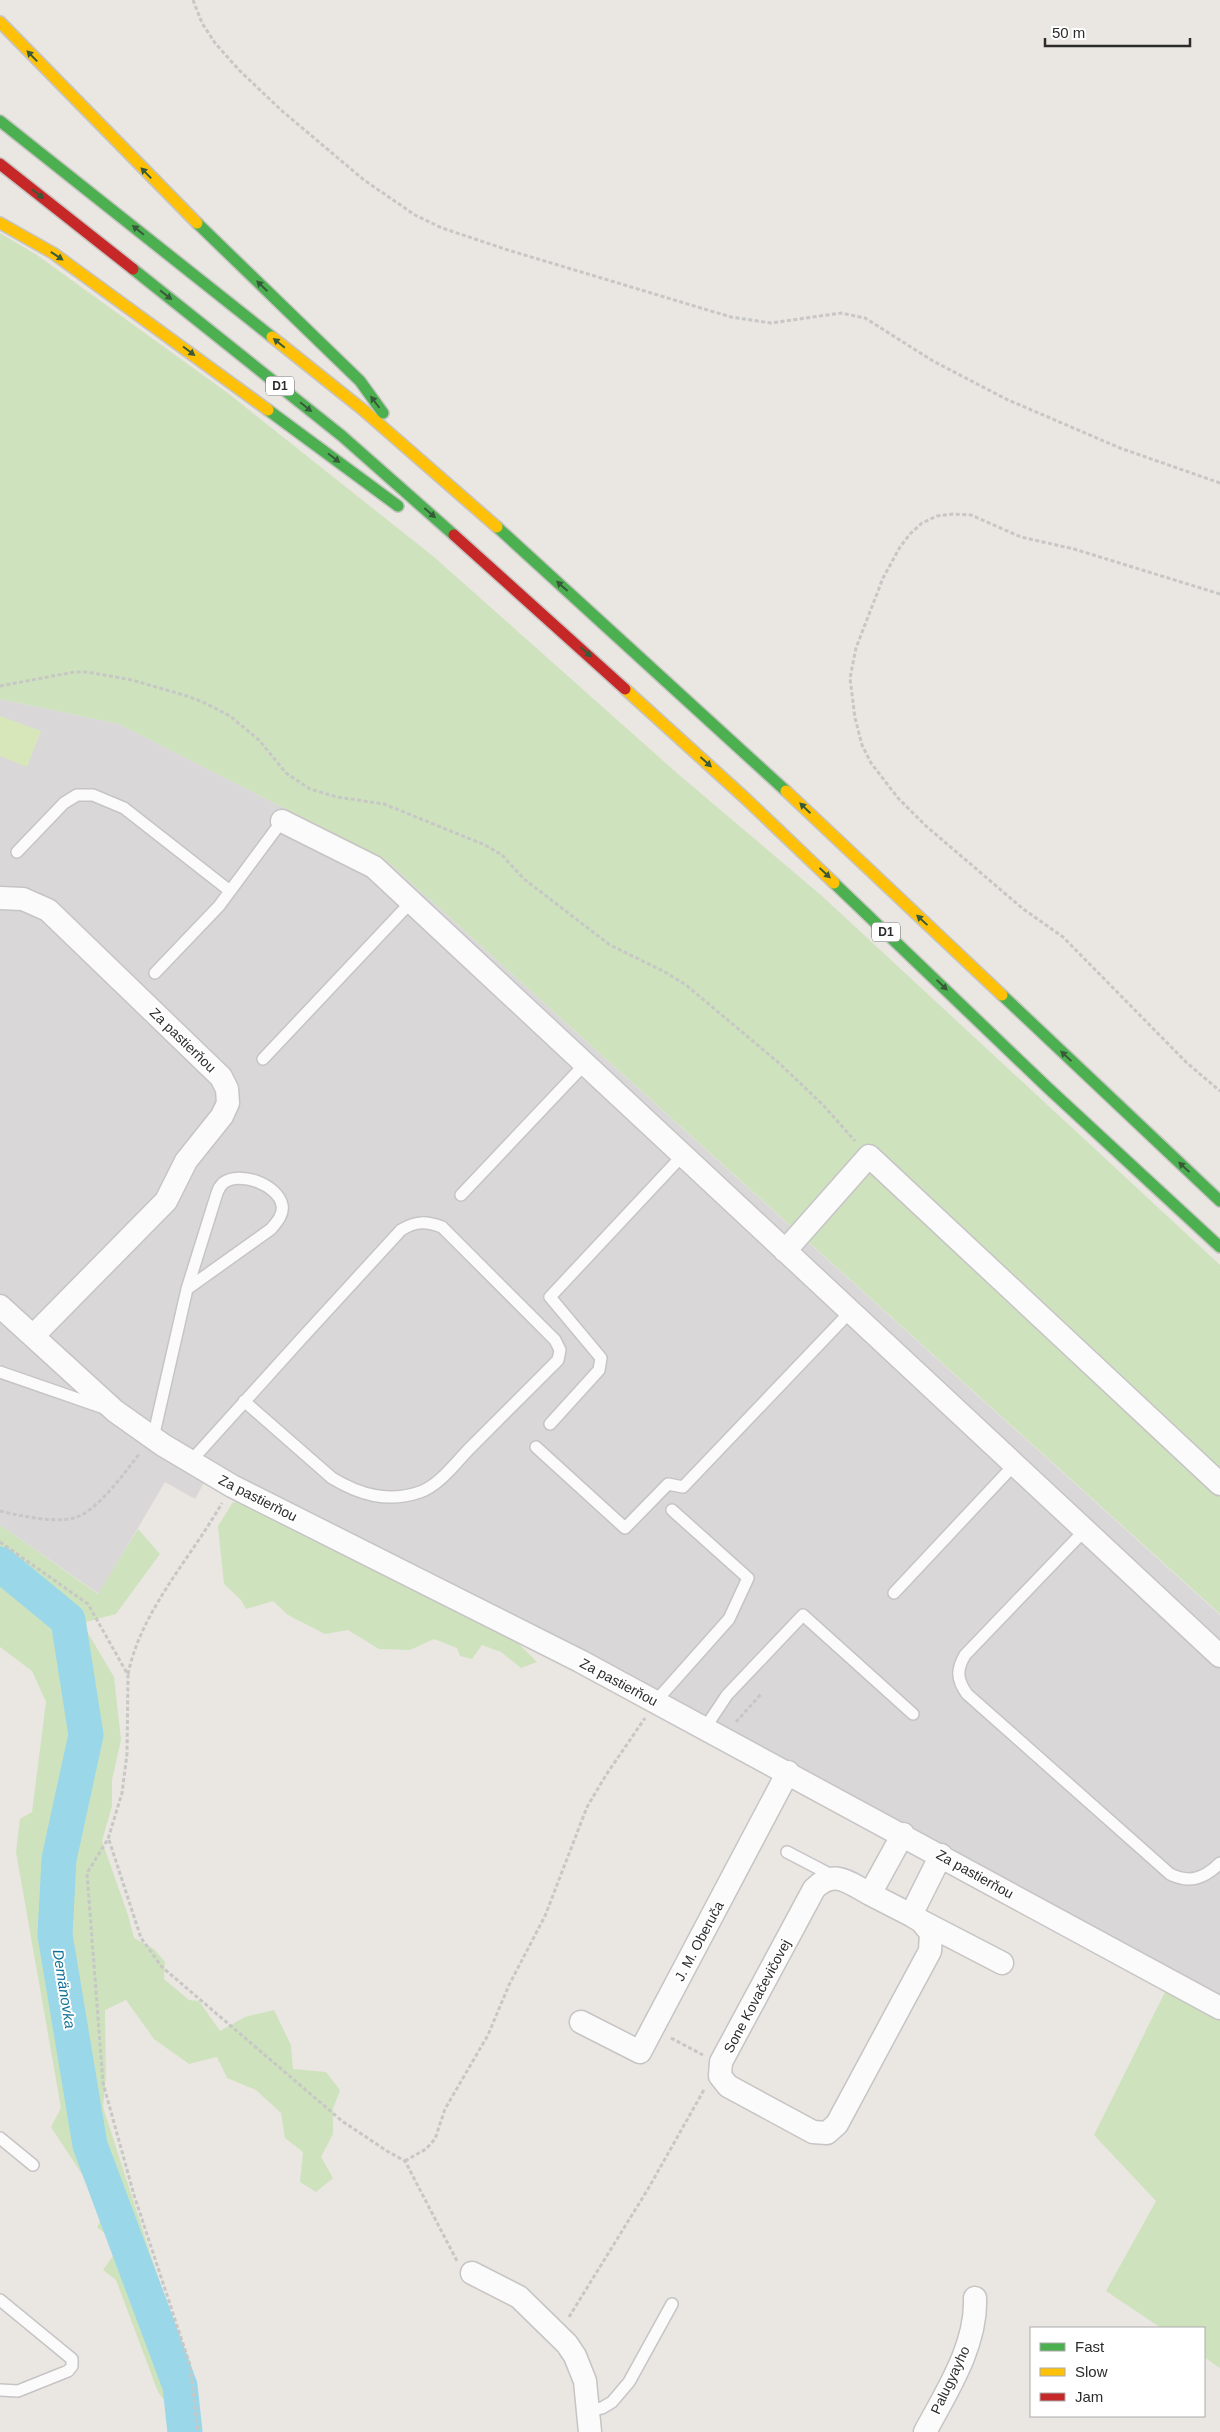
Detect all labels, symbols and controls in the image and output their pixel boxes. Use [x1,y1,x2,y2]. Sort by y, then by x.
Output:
scale bar [1045,15,1190,47]
text: 50 m [1052,24,1085,41]
one-way arrow [27,50,39,62]
one-way arrow [140,167,152,179]
one-way arrow [31,189,44,200]
one-way arrow [132,225,145,236]
one-way arrow [51,251,64,261]
one-way arrow [256,281,268,293]
one-way arrow [159,290,172,301]
one-way arrow [273,337,286,348]
one-way arrow [182,346,196,356]
road number: D1 [266,376,294,396]
one-way arrow [370,395,380,409]
one-way arrow [300,402,313,413]
one-way arrow [327,453,340,464]
one-way arrow [423,507,435,519]
one-way arrow [557,580,569,592]
one-way arrow [580,646,592,658]
one-way arrow [700,756,712,768]
one-way arrow [799,802,811,814]
one-way arrow [818,867,830,879]
one-way arrow [917,914,929,926]
road number: D1 [872,922,900,942]
one-way arrow [936,979,948,991]
street label: Za pastierňou [147,1005,219,1075]
one-way arrow [1060,1050,1072,1062]
one-way arrow [1179,1161,1191,1173]
street label: Za pastierňou [216,1471,300,1525]
street label: Za pastierňou [577,1655,661,1709]
street label: Za pastierňou [934,1846,1016,1902]
street label: J. M. Oberuča [671,1898,727,1984]
street label: Sone Kovačevičovej [720,1937,794,2055]
water label: Demänovka [50,1948,79,2030]
legend [1030,2327,1205,2417]
text: Fast [1075,2338,1105,2355]
street label: Palugyayho [927,2343,973,2417]
text: Slow [1075,2363,1108,2380]
text: Jam [1075,2388,1103,2405]

